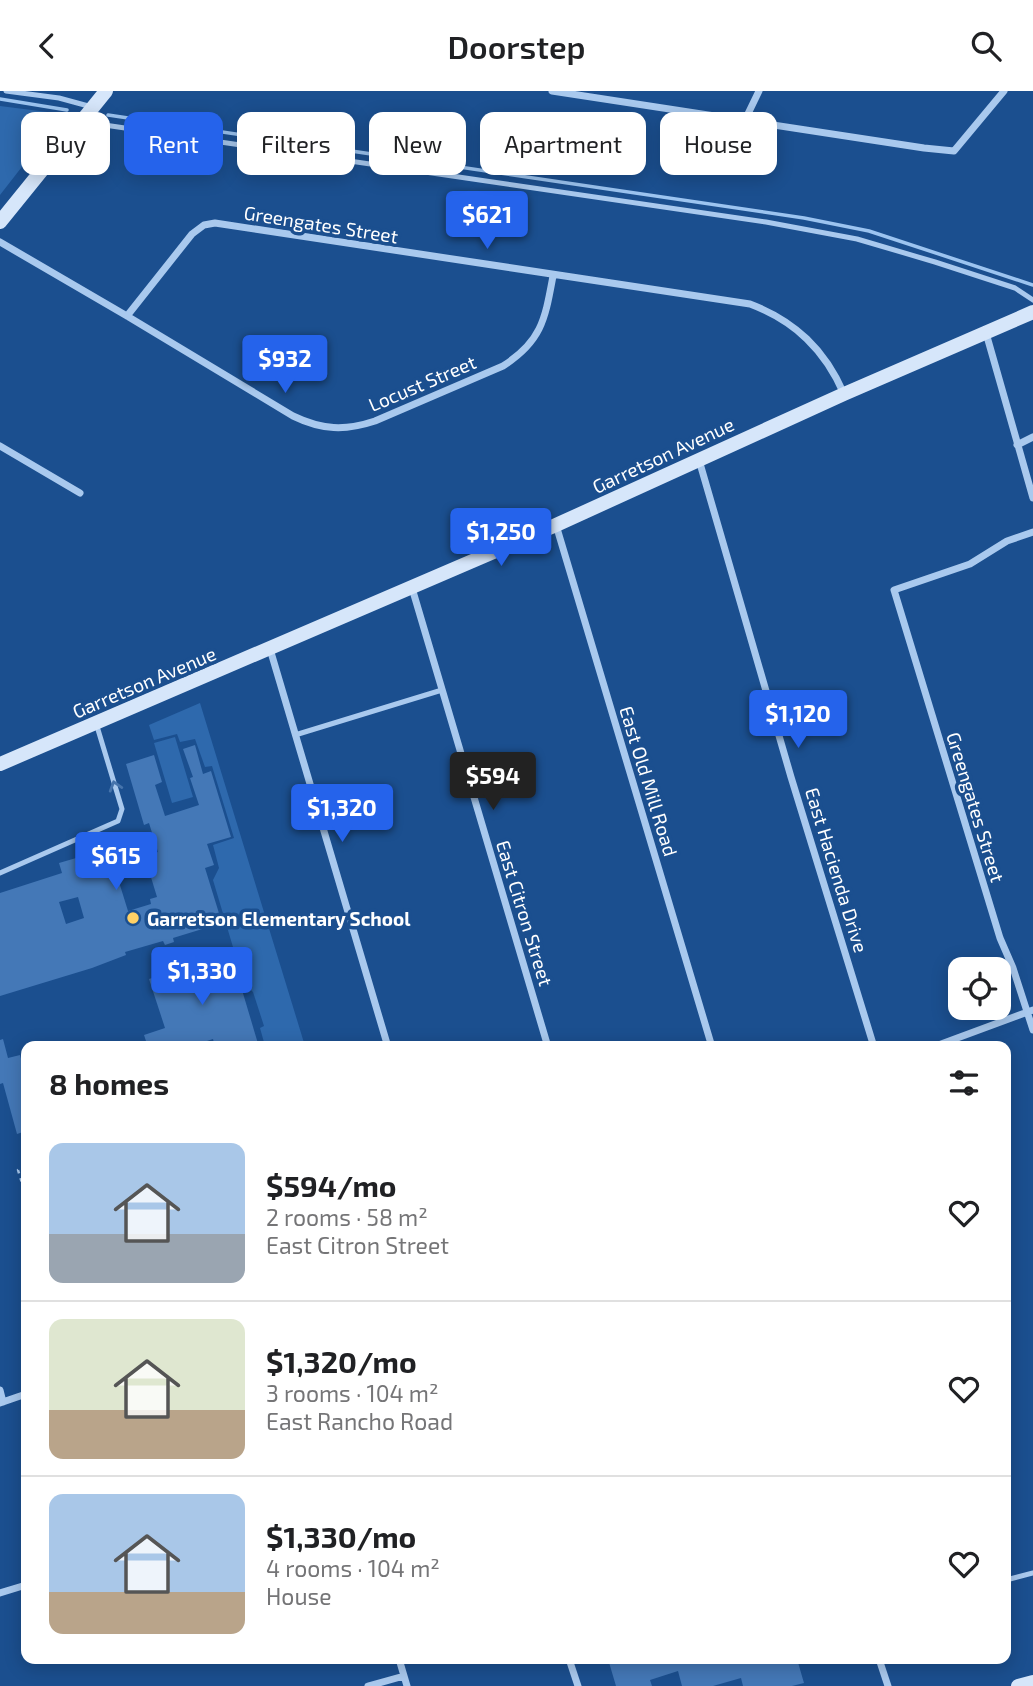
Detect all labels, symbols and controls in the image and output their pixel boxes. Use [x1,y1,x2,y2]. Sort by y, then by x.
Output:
icon: back [28,27,66,65]
text: Doorstep [447,27,586,65]
icon: search [967,27,1005,65]
chip: Buy [21,112,110,175]
chip: Rent [124,112,223,175]
chip: Filters [237,112,355,175]
chip: New [369,112,466,175]
chip: Apartment [480,112,646,175]
chip: House [660,112,777,175]
pin: $621 [446,191,528,251]
street label: Greengates Street [242,200,400,248]
text: $621 [462,200,512,228]
pin: $932 [244,335,326,395]
text: $932 [258,344,312,372]
street label: Locust Street [365,350,479,416]
street label: Garretson Avenue [588,412,738,498]
pin: $1,250 [444,509,558,568]
text: $1,250 [466,517,536,545]
street label: Garretson Avenue [69,641,219,723]
pin: $1,120 [741,691,855,750]
text: $1,120 [765,699,831,727]
street label: East Old Mill Road [615,703,683,859]
street label: Greengates Street [942,729,1010,885]
pin: $594 [452,753,534,812]
text: $594 [466,761,520,789]
one-way arrow [109,780,123,792]
pin: $1,320 [285,785,399,844]
street label: East Hacienda Drive [801,785,873,955]
text: $1,320 [307,793,377,821]
pin: $615 [75,833,157,892]
street label: East Citron Street [492,837,558,989]
text: $615 [91,841,141,869]
place label: Garretson Elementary School [147,907,411,931]
marker: Garretson Elementary School [125,910,141,926]
pin: $1,330 [145,947,259,1007]
text: $1,330 [167,956,237,984]
map controls [948,957,1011,1020]
button: locate [948,957,1011,1020]
icon: filters [945,1064,983,1102]
text: 8 homes [49,1065,169,1101]
text: $594/mo [266,1167,397,1203]
icon: home [105,1171,189,1255]
icon: heart [945,1194,983,1232]
text: 2 rooms · 58 m² [266,1203,428,1231]
text: East Citron Street [266,1231,449,1259]
text: $1,320/mo [266,1343,417,1379]
icon: home [105,1347,189,1431]
icon: heart [945,1370,983,1408]
text: 3 rooms · 104 m² [266,1379,438,1407]
text: East Rancho Road [266,1407,453,1435]
text: $1,330/mo [266,1518,416,1554]
icon: home [105,1522,189,1606]
icon: heart [945,1545,983,1583]
text: 4 rooms · 104 m² [266,1554,440,1582]
text: House [266,1582,332,1610]

